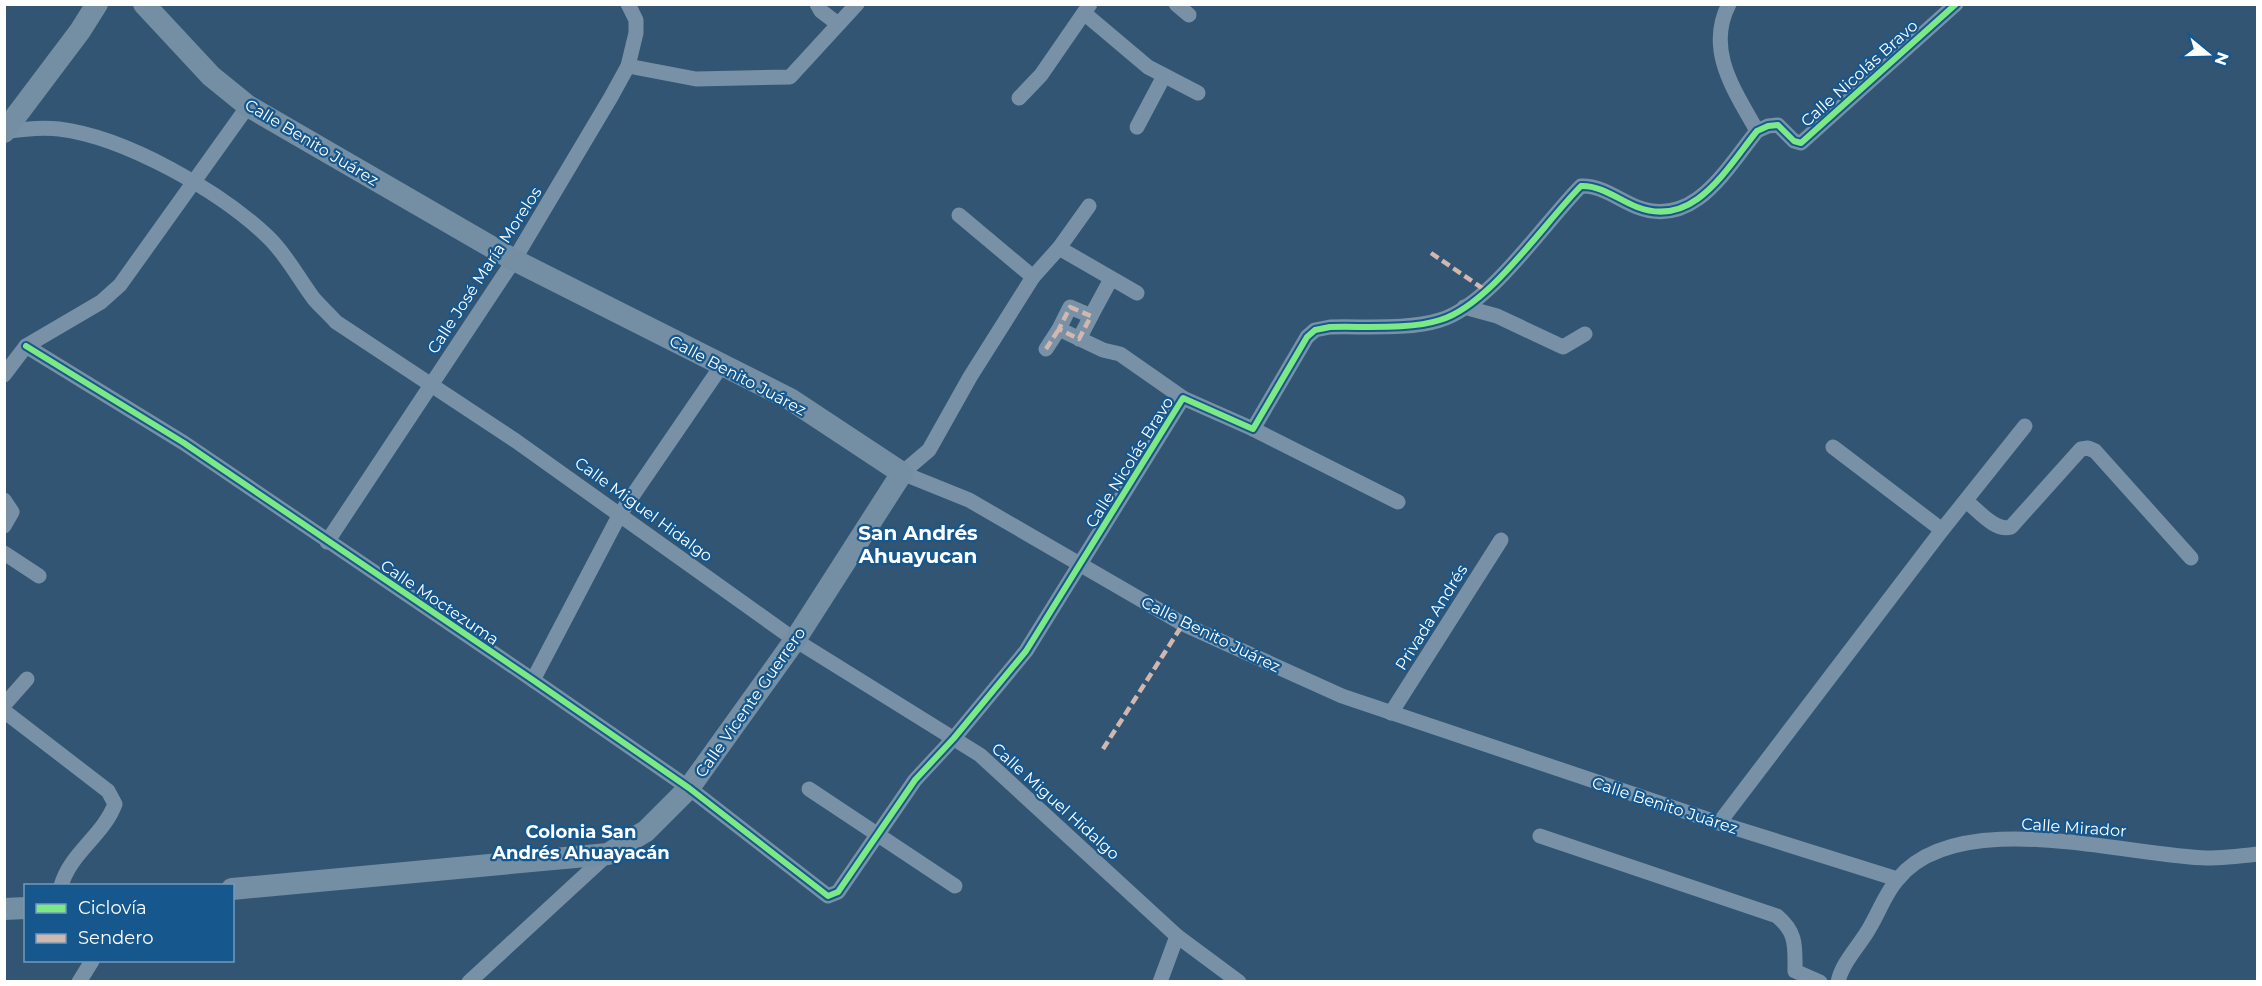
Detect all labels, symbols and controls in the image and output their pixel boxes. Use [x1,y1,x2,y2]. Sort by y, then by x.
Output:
street label: Calle Nicolás Bravo [1797,16,1922,131]
north arrow [2178,24,2238,84]
text: N [2211,50,2233,68]
street label: Calle Benito Juárez [242,95,382,190]
street label: Calle José María Morelos [423,183,546,357]
street label: Calle Benito Juárez [666,331,810,420]
street label: Calle Nicolás Bravo [1081,393,1177,531]
street label: Calle Miguel Hidalgo [571,453,716,566]
district label: San Andrés Ahuayucan [858,521,978,568]
street label: Calle Moctezuma [377,556,503,649]
street label: Privada Andrés [1391,561,1472,674]
street label: Calle Benito Juárez [1138,592,1283,676]
street label: Calle Vicente Guerrero [691,624,810,781]
street label: Calle Miguel Hidalgo [988,739,1124,864]
street label: Calle Benito Juárez [1589,773,1740,838]
street label: Calle Mirador [2021,814,2127,841]
district label: Colonia San Andrés Ahuayacán [491,821,670,864]
legend [24,884,234,962]
text: Ciclovía [78,897,147,919]
text: Sendero [78,927,153,949]

